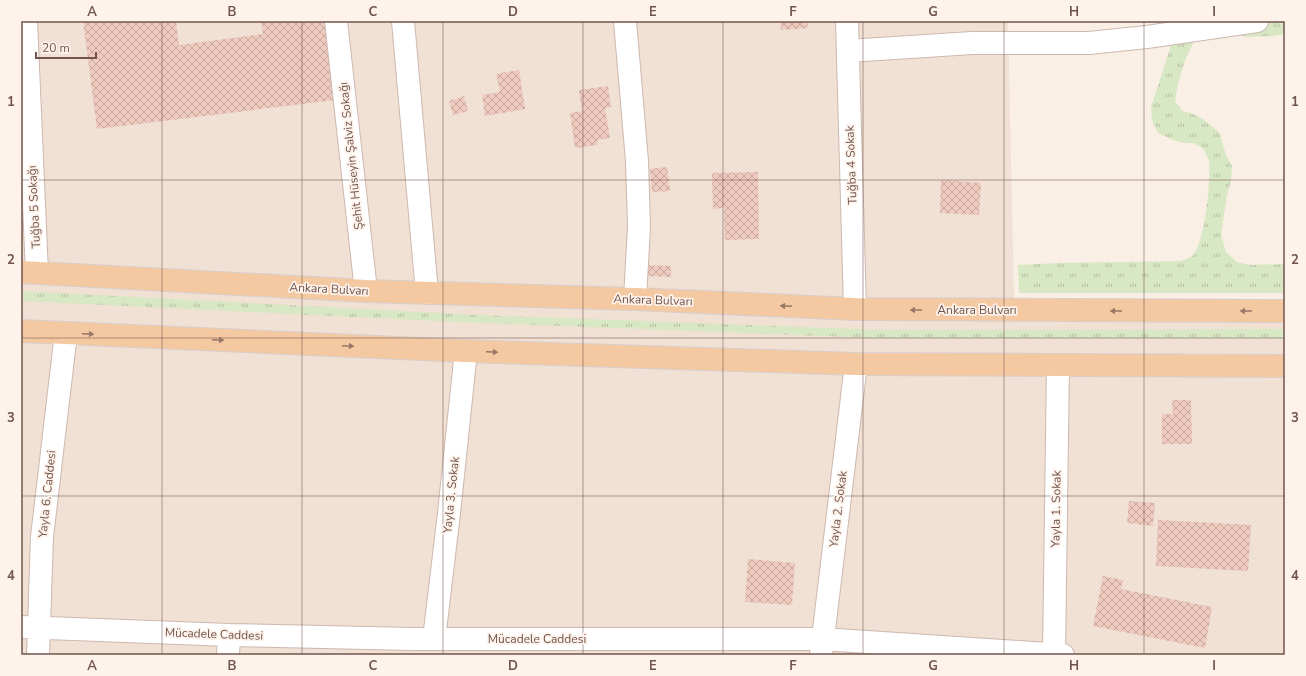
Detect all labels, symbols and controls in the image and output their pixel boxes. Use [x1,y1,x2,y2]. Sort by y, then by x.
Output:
text: A [87,3,97,21]
text: B [228,3,237,21]
text: C [369,3,378,21]
text: D [508,3,518,21]
text: E [649,3,657,21]
text: F [789,3,797,21]
text: G [928,3,938,21]
text: H [1069,3,1079,21]
text: I [1212,3,1216,21]
scale bar [36,34,96,60]
text: 20 m [42,40,70,56]
street label: Şehit Hüseyin Şalviz Sokağı [335,81,367,231]
text: 1 [7,93,15,111]
text: 1 [1291,93,1299,111]
street label: Tuğba 4 Sokak [842,124,860,205]
street label: Tuğba 5 Sokağı [24,165,44,249]
text: 2 [7,251,15,269]
text: 2 [1291,251,1299,269]
street label: Ankara Bulvarı [289,279,369,299]
street label: Ankara Bulvarı [613,291,693,309]
street label: Ankara Bulvarı [937,302,1017,318]
one-way arrow [780,303,792,310]
one-way arrow [909,307,922,313]
one-way arrow [1109,308,1122,314]
one-way arrow [1239,308,1252,314]
one-way arrow [82,331,94,338]
one-way arrow [212,337,224,344]
one-way arrow [342,343,355,349]
one-way arrow [486,349,499,355]
text: 3 [7,409,15,427]
text: 3 [1291,409,1299,427]
street label: Yayla 6. Caddesi [34,449,60,540]
street label: Yayla 3. Sokak [439,455,463,535]
street label: Yayla 2. Sokak [825,469,851,549]
street label: Yayla 1. Sokak [1047,469,1065,549]
text: 4 [7,567,15,585]
text: 4 [1291,567,1299,585]
street label: Mücadele Caddesi [165,624,263,644]
street label: Mücadele Caddesi [488,631,586,647]
text: A [87,657,97,675]
text: B [228,657,237,675]
text: C [369,657,378,675]
text: D [508,657,518,675]
text: E [649,657,657,675]
text: F [789,657,797,675]
text: G [928,657,938,675]
text: H [1069,657,1079,675]
text: I [1212,657,1216,675]

